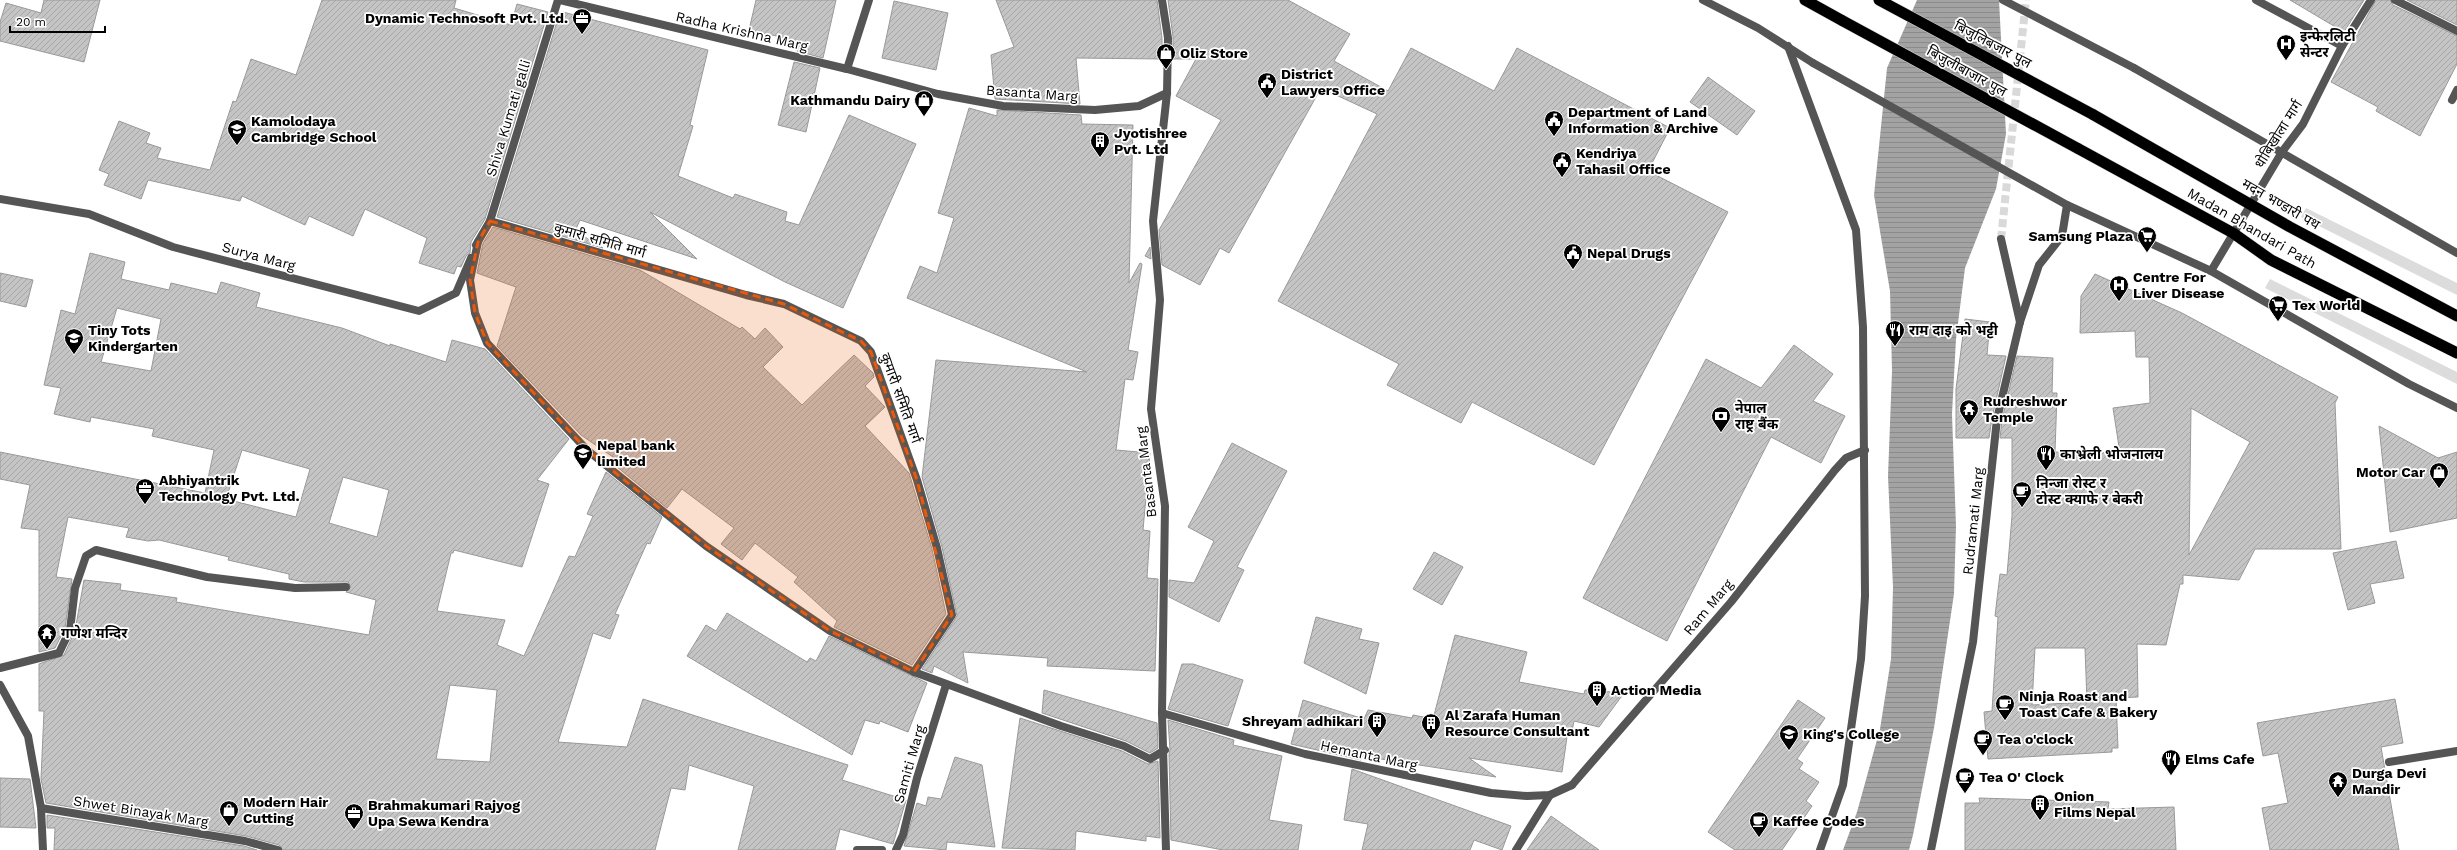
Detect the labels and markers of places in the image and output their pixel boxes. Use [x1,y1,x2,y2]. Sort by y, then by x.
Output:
office icon: Dynamic Technosoft Pvt. Ltd. [571,7,593,35]
place label: Dynamic Technosoft Pvt. Ltd. [365,10,568,26]
place label: इन्फेरलिटी सेन्टर [2300,27,2356,60]
hospital icon: इन्फेरलिटी सेन्टर [2275,33,2297,61]
shop icon: Oliz Store [1155,42,1177,70]
place label: Oliz Store [1180,45,1248,61]
place label: District Lawyers Office [1281,66,1385,98]
public building icon: District Lawyers Office [1256,71,1278,99]
shop icon: Kathmandu Dairy [913,89,935,117]
place label: Kathmandu Dairy [790,92,910,108]
place label: Department of Land Information & Archive [1568,104,1718,136]
public building icon: Department of Land Information & Archive [1543,109,1565,137]
place label: Kamolodaya Cambridge School [251,113,377,145]
school or university icon: Kamolodaya Cambridge School [226,118,248,146]
place label: Jyotishree Pvt. Ltd [1114,125,1187,157]
building icon: Jyotishree Pvt. Ltd [1089,130,1111,158]
place label: Kendriya Tahasil Office [1576,145,1671,177]
public building icon: Kendriya Tahasil Office [1551,150,1573,178]
supermarket icon: Samsung Plaza [2136,225,2158,253]
place label: Samsung Plaza [2029,228,2134,244]
public building icon: Nepal Drugs [1562,242,1584,270]
place label: Nepal Drugs [1587,245,1671,261]
place label: Centre For Liver Disease [2133,269,2224,301]
hospital icon: Centre For Liver Disease [2108,274,2130,302]
supermarket icon: Tex World [2267,294,2289,322]
place label: Tex World [2292,297,2360,313]
restaurant icon: राम दाइ को भट्टी [1884,319,1906,347]
place label: Tiny Tots Kindergarten [88,322,178,354]
place label: राम दाइ को भट्टी [1909,322,1999,339]
school or university icon: Tiny Tots Kindergarten [63,327,85,355]
place label: Rudreshwor Temple [1983,393,2067,425]
temple icon: Rudreshwor Temple [1958,398,1980,426]
place label: नेपाल राष्ट्र बैंक [1735,399,1779,433]
bank icon: नेपाल राष्ट्र बैंक [1710,405,1732,433]
place label: Nepal bank limited [597,437,675,469]
school or university icon: Nepal bank limited [572,442,594,470]
restaurant icon: काभ्रेली भोजनालय [2035,443,2057,471]
place label: काभ्रेली भोजनालय [2060,445,2164,462]
shop icon: Motor Car [2428,461,2450,489]
place label: Motor Car [2356,464,2425,480]
place label: Abhiyantrik Technology Pvt. Ltd. [159,472,300,504]
place label: निन्जा रोस्ट र टोस्ट क्याफे र बेकरी [2036,475,2144,507]
office icon: Abhiyantrik Technology Pvt. Ltd. [134,477,156,505]
cafe icon: निन्जा रोस्ट र टोस्ट क्याफे र बेकरी [2011,480,2033,508]
temple icon: गणेश मन्दिर [36,622,58,650]
place label: गणेश मन्दिर [61,624,128,641]
building icon: Action Media [1586,679,1608,707]
place label: Action Media [1611,682,1702,698]
place label: Ninja Roast and Toast Cafe & Bakery [2019,688,2158,720]
cafe icon: Ninja Roast and Toast Cafe & Bakery [1994,693,2016,721]
place label: Al Zarafa Human Resource Consultant [1445,707,1589,739]
building icon: Shreyam adhikari [1366,710,1388,738]
building icon: Al Zarafa Human Resource Consultant [1420,712,1442,740]
place label: Shreyam adhikari [1242,713,1363,729]
school or university icon: King's College [1778,723,1800,751]
place label: King's College [1803,726,1899,742]
cafe icon: Tea o'clock [1972,728,1994,756]
place label: Tea o'clock [1997,731,2074,747]
restaurant icon: Elms Cafe [2160,748,2182,776]
place label: Elms Cafe [2185,751,2255,767]
place label: Durga Devi Mandir [2352,765,2426,797]
cafe icon: Tea O' Clock [1954,766,1976,794]
place label: Tea O' Clock [1979,769,2064,785]
temple icon: Durga Devi Mandir [2327,770,2349,798]
place label: Onion Films Nepal [2054,788,2136,820]
building icon: Onion Films Nepal [2029,793,2051,821]
place label: Modern Hair Cutting [243,794,328,826]
place label: Brahmakumari Rajyog Upa Sewa Kendra [368,797,520,829]
shop icon: Modern Hair Cutting [218,799,240,827]
office icon: Brahmakumari Rajyog Upa Sewa Kendra [343,802,365,830]
cafe icon: Kaffee Codes [1748,810,1770,838]
place label: Kaffee Codes [1773,813,1865,829]

